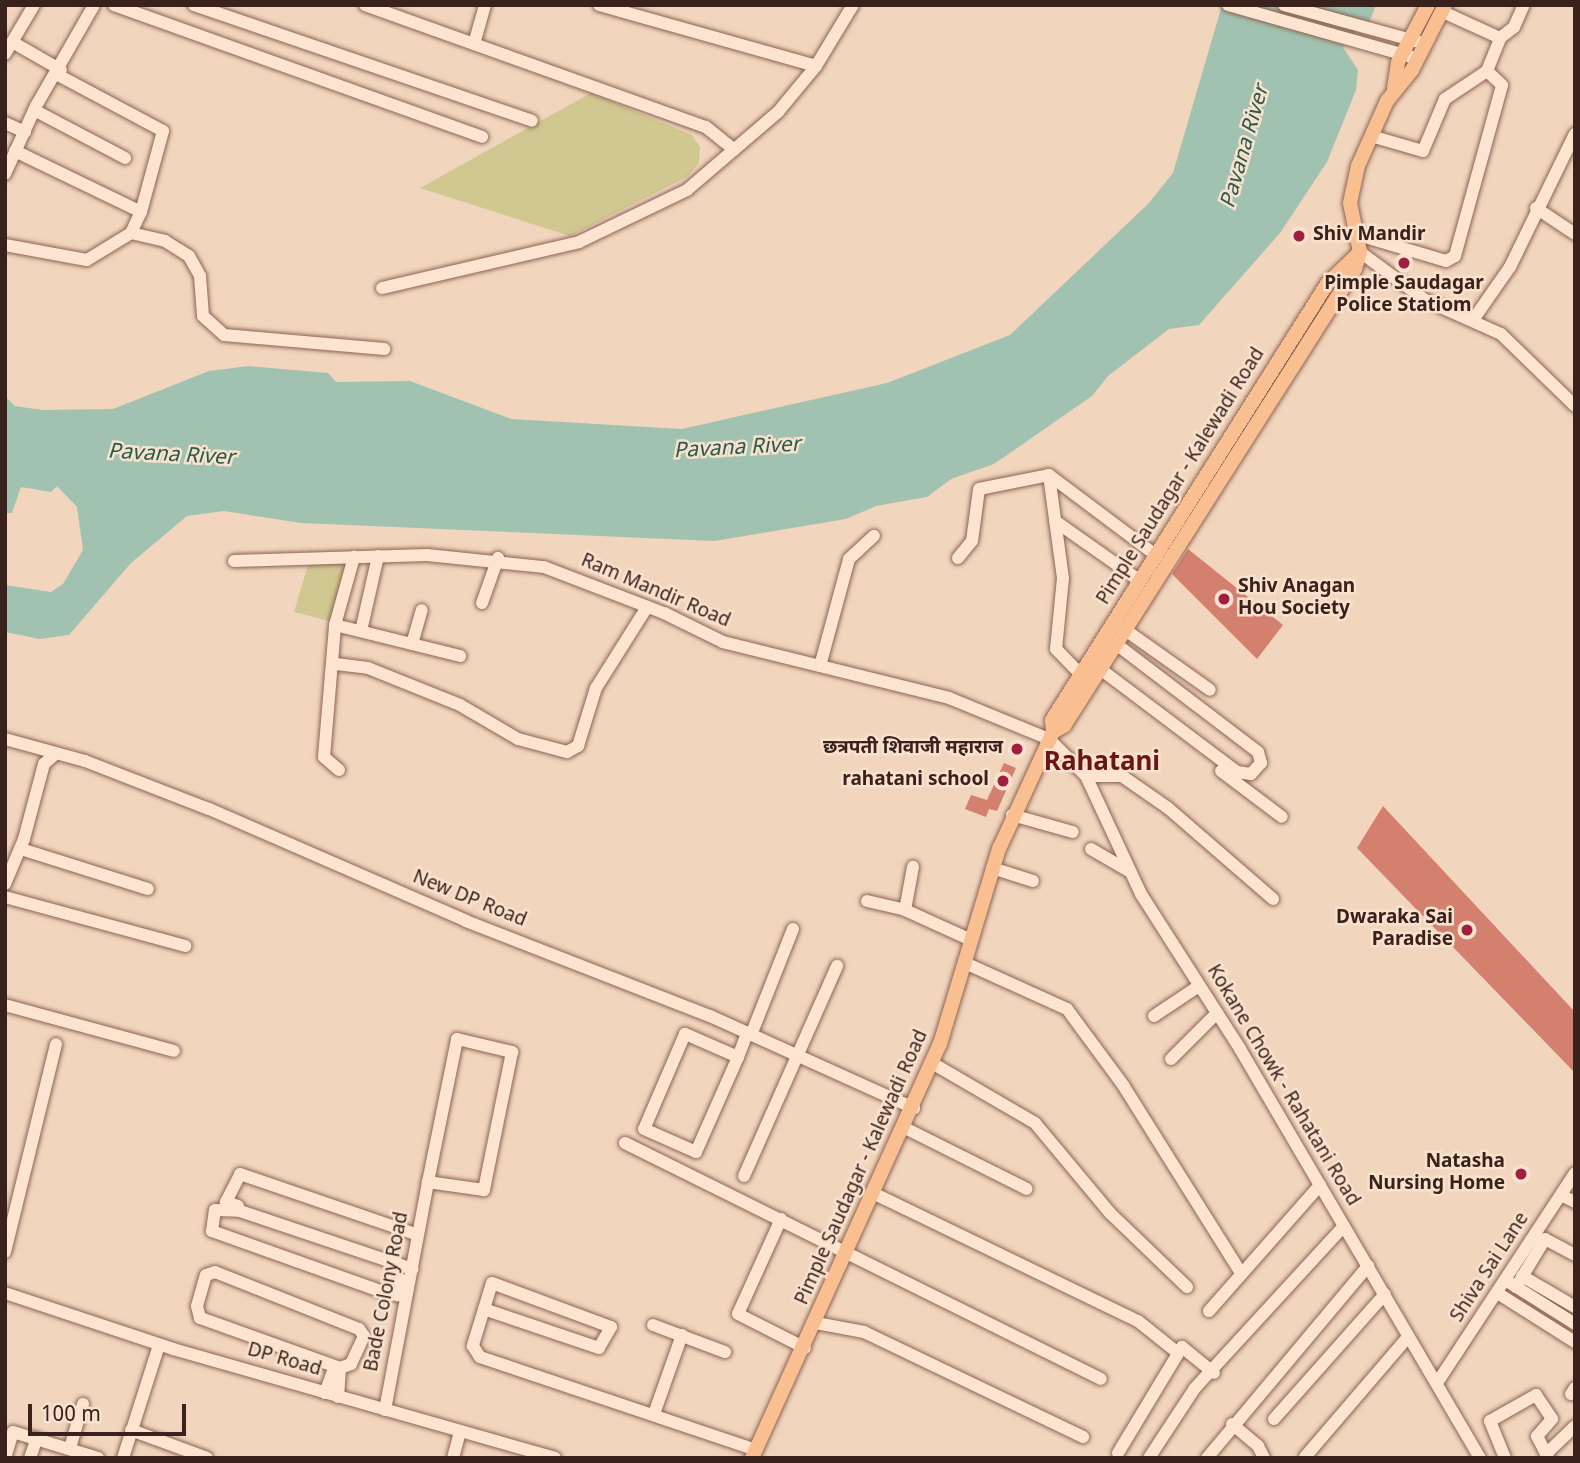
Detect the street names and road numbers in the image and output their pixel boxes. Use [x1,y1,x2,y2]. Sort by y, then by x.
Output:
street label: Pimple Saudagar - Kalewadi Road [1093,344,1271,610]
street label: Ram Mandir Road [577,550,733,634]
street label: New DP Road [409,867,529,933]
street label: Kokane Chowk - Rahatani Road [1201,961,1363,1211]
street label: Pimple Saudagar - Kalewadi Road [792,1027,934,1309]
street label: Shiva Sai Lane [1447,1209,1535,1327]
street label: Bade Colony Road [361,1210,415,1374]
street label: DP Road [244,1340,324,1382]

